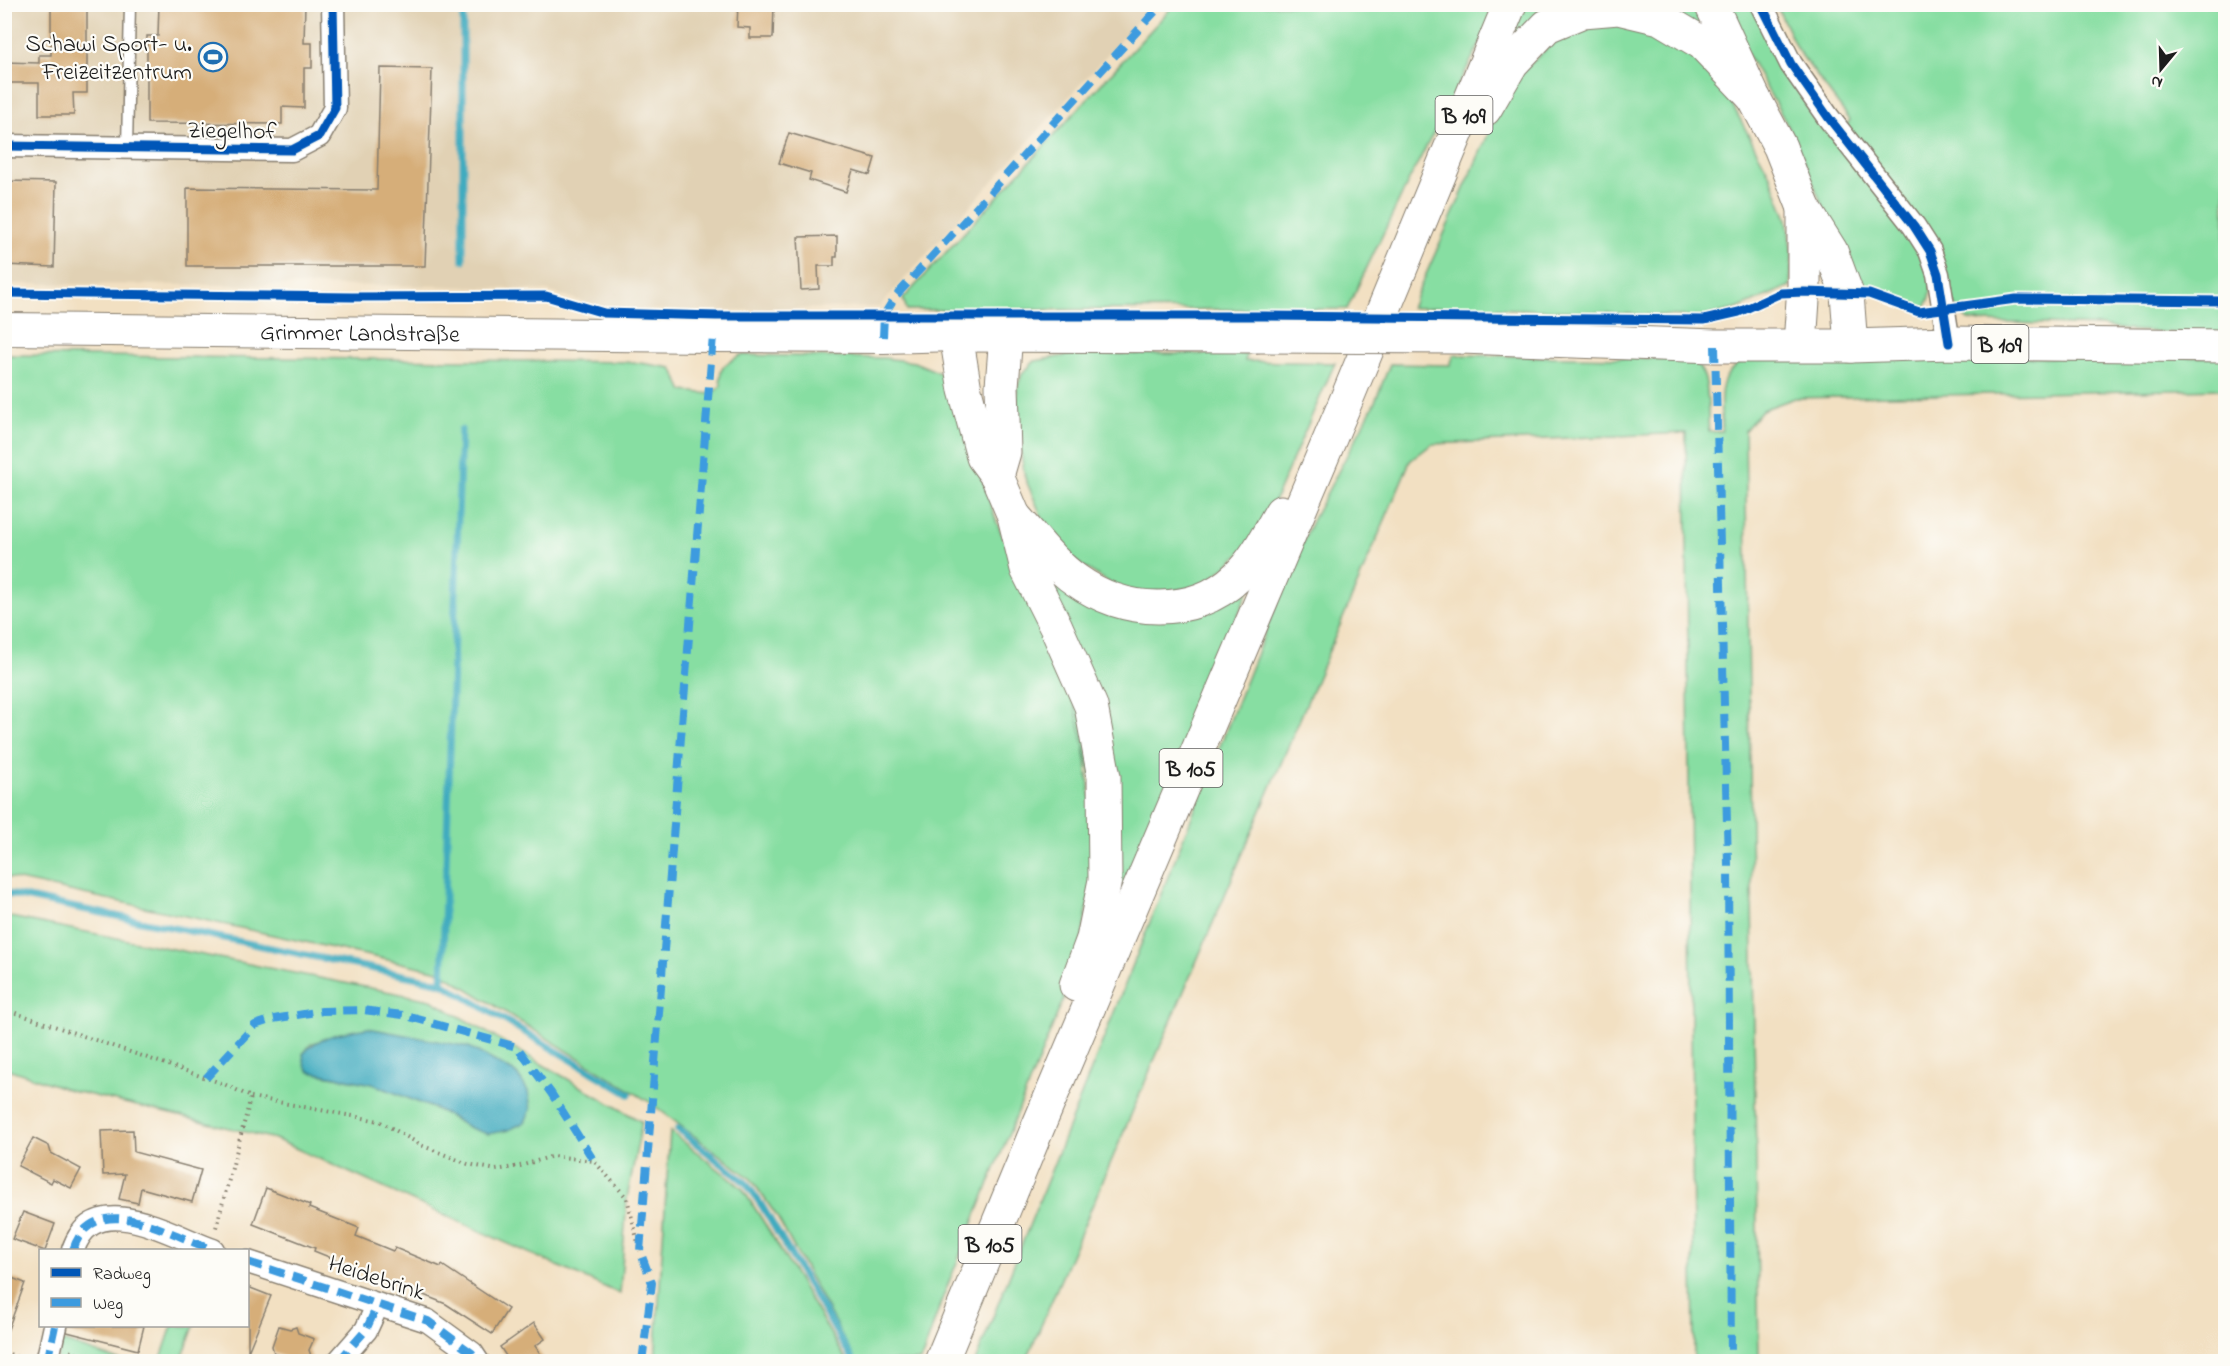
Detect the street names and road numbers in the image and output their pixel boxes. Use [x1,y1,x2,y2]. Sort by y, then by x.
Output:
road number: B 109 [1436,96,1492,134]
street label: Ziegelhof [187,114,278,151]
street label: Grimmer Landstraße [260,317,460,354]
road number: B 109 [1972,325,2028,363]
road number: B 105 [1160,749,1222,787]
road number: B 105 [958,1225,1022,1263]
street label: Heidebrink [323,1247,430,1312]

